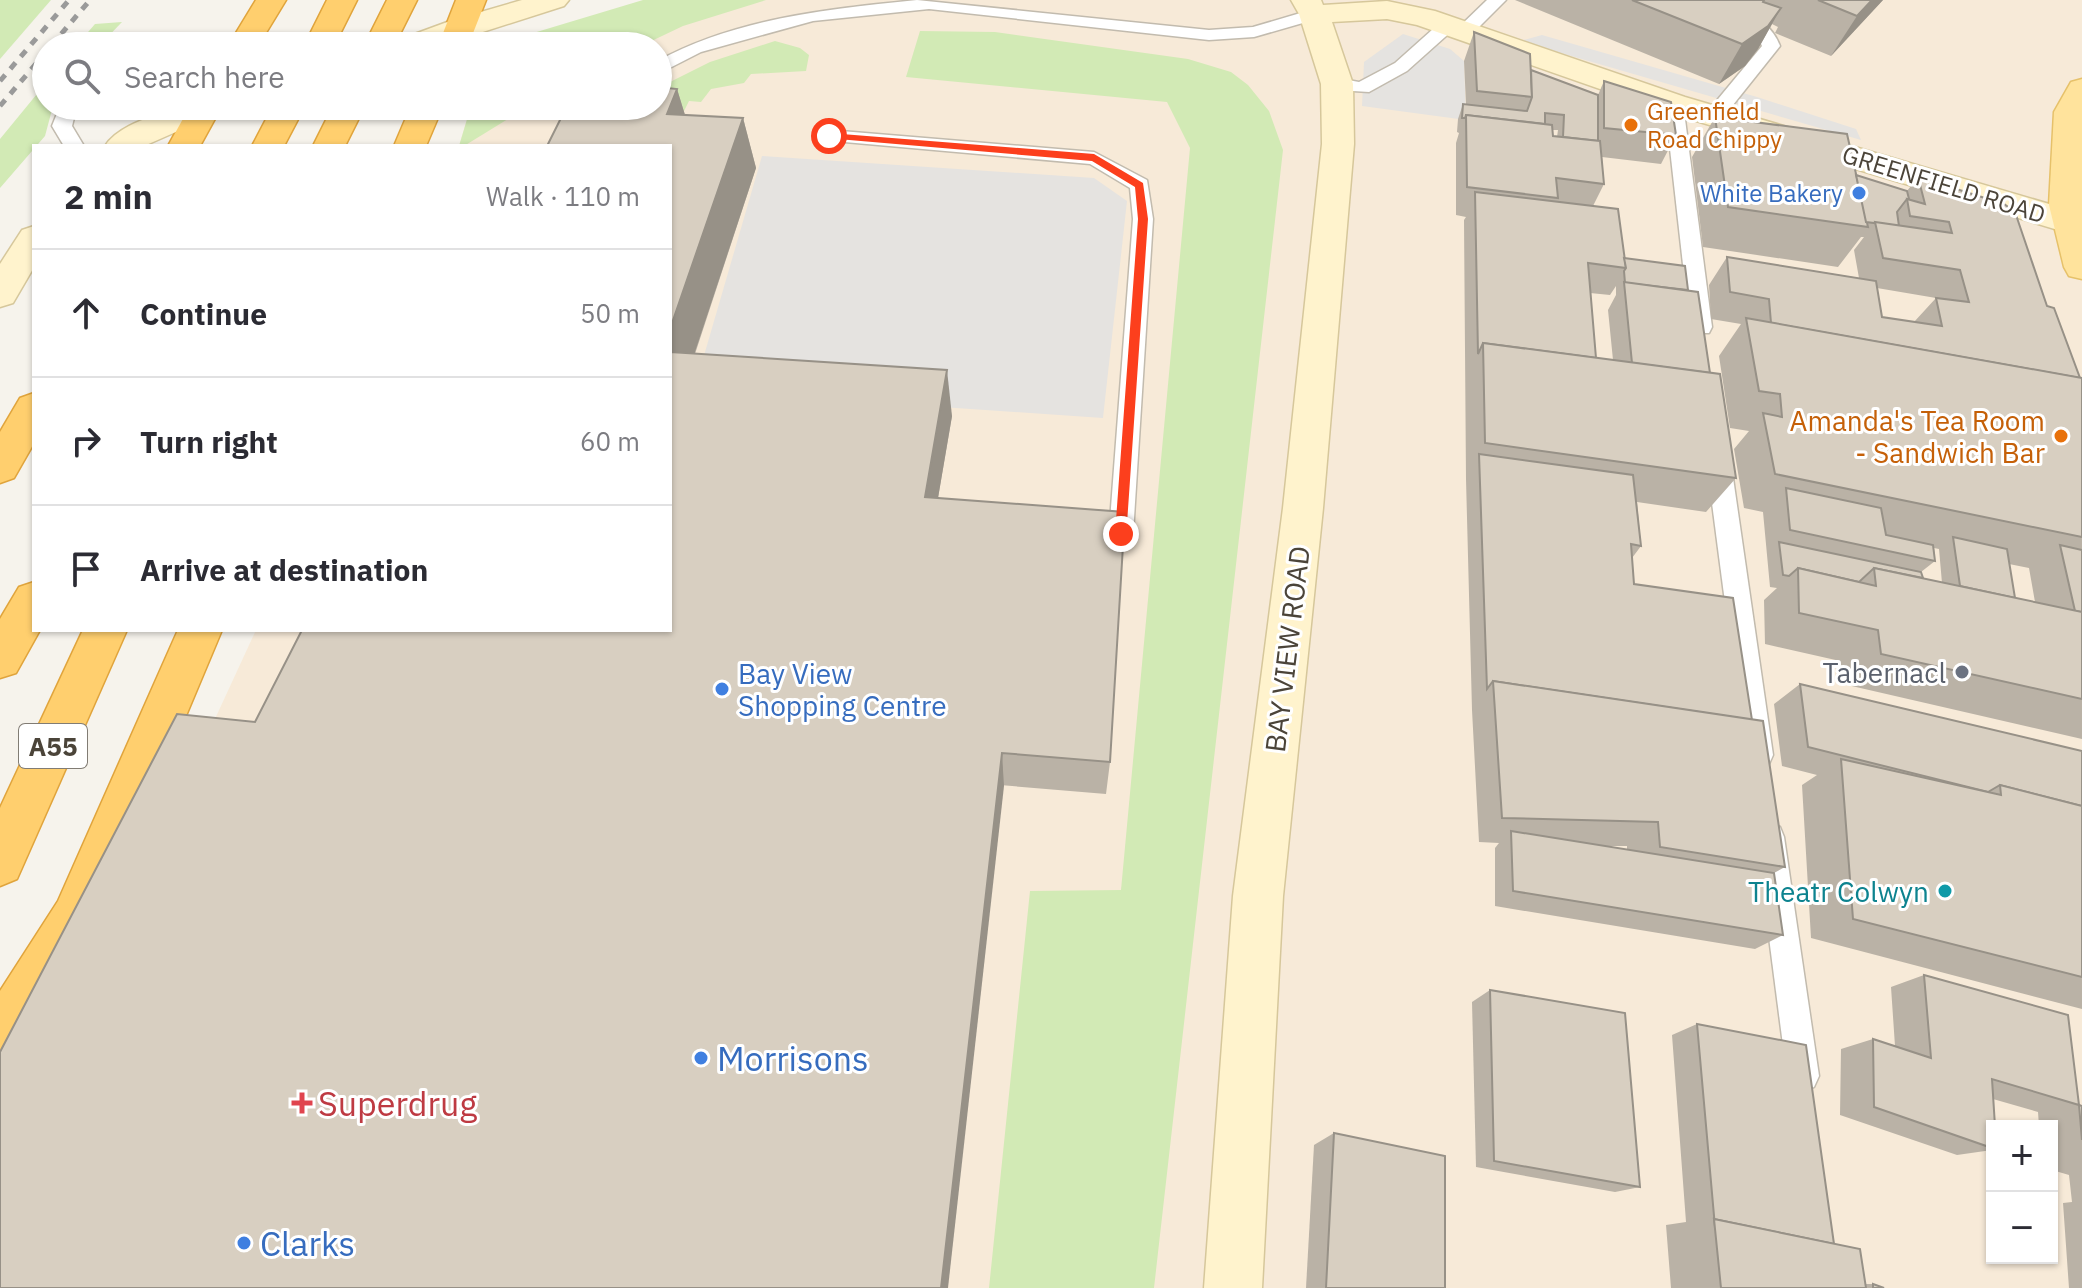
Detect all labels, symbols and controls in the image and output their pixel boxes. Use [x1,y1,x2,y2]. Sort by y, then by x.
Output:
search box [32,32,672,120]
icon: search [60,54,104,98]
text: Search here [124,57,285,96]
place label: Greenfield Road Chippy [1647,95,1782,155]
marker: Greenfield Road Chippy [1622,116,1640,134]
route start [811,118,847,154]
street label: GREENFIELD ROAD [1838,138,2050,230]
text: 2 min [64,174,153,218]
place label: White Bakery [1700,177,1843,209]
text: Walk · 110 m [486,179,640,213]
marker: White Bakery [1850,184,1868,202]
icon: ahead [64,291,108,335]
text: Continue [140,294,267,333]
text: 50 m [580,296,640,330]
place label: Amanda's Tea Room - Sandwich Bar [1790,402,2045,471]
icon: right [64,419,108,463]
text: Turn right [140,422,278,461]
text: 60 m [580,424,640,458]
marker: Amanda's Tea Room - Sandwich Bar [2052,427,2070,445]
route end [1103,516,1139,552]
street label: BAY VIEW ROAD [1256,544,1318,754]
icon: arrive [64,547,108,591]
text: Arrive at destination [140,550,428,589]
place label: Tabernacl [1823,654,1946,691]
place label: Bay View Shopping Centre [738,655,947,724]
marker: Tabernacl [1953,663,1971,681]
marker: Bay View Shopping Centre [713,680,731,698]
road number: A55 [19,724,87,768]
place label: Theatr Colwyn [1748,873,1929,910]
marker: Theatr Colwyn [1936,882,1954,900]
place label: Morrisons [717,1036,869,1080]
marker: Morrisons [692,1049,710,1067]
place label: Superdrug [318,1081,477,1125]
marker: Superdrug [293,1094,311,1112]
map controls [1986,1120,2058,1264]
button: + [1986,1120,2058,1192]
button: − [1986,1192,2058,1264]
place label: Clarks [260,1221,355,1265]
marker: Clarks [235,1234,253,1252]

